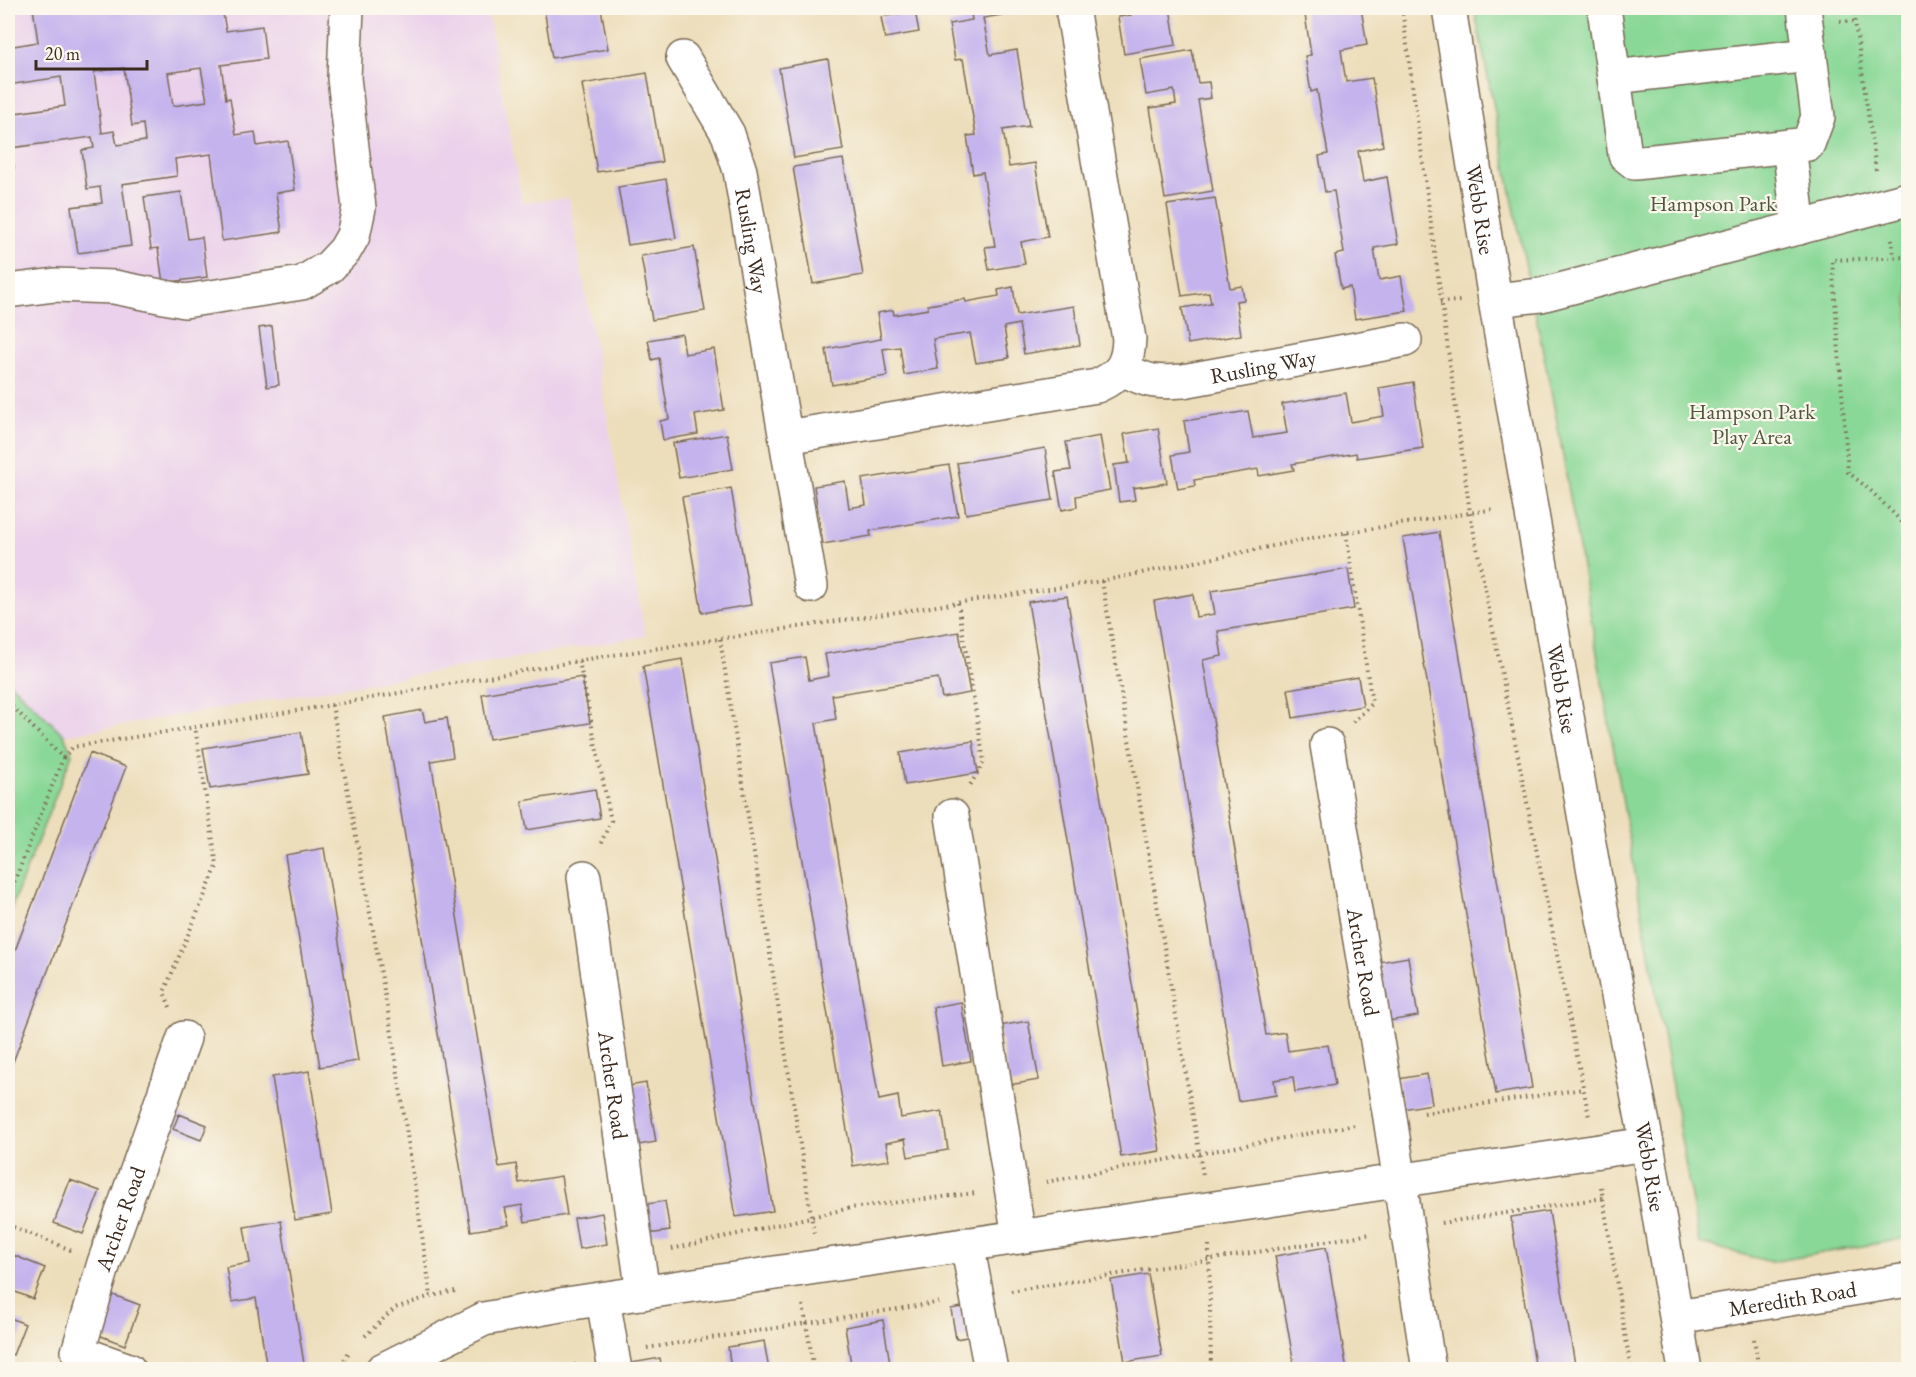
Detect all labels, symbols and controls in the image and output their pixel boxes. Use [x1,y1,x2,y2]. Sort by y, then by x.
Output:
scale bar [36,33,147,71]
text: 20 m [45,42,80,65]
street label: Webb Rise [1459,163,1502,257]
street label: Rusling Way [728,186,775,296]
park label: Hampson Park [1650,189,1777,218]
street label: Rusling Way [1208,343,1319,391]
park label: Hampson Park Play Area [1689,397,1816,451]
street label: Webb Rise [1540,642,1584,736]
street label: Archer Road [1340,905,1387,1019]
street label: Archer Road [591,1028,635,1142]
street label: Webb Rise [1628,1119,1672,1214]
street label: Archer Road [88,1162,153,1276]
street label: Meredith Road [1727,1274,1859,1324]

